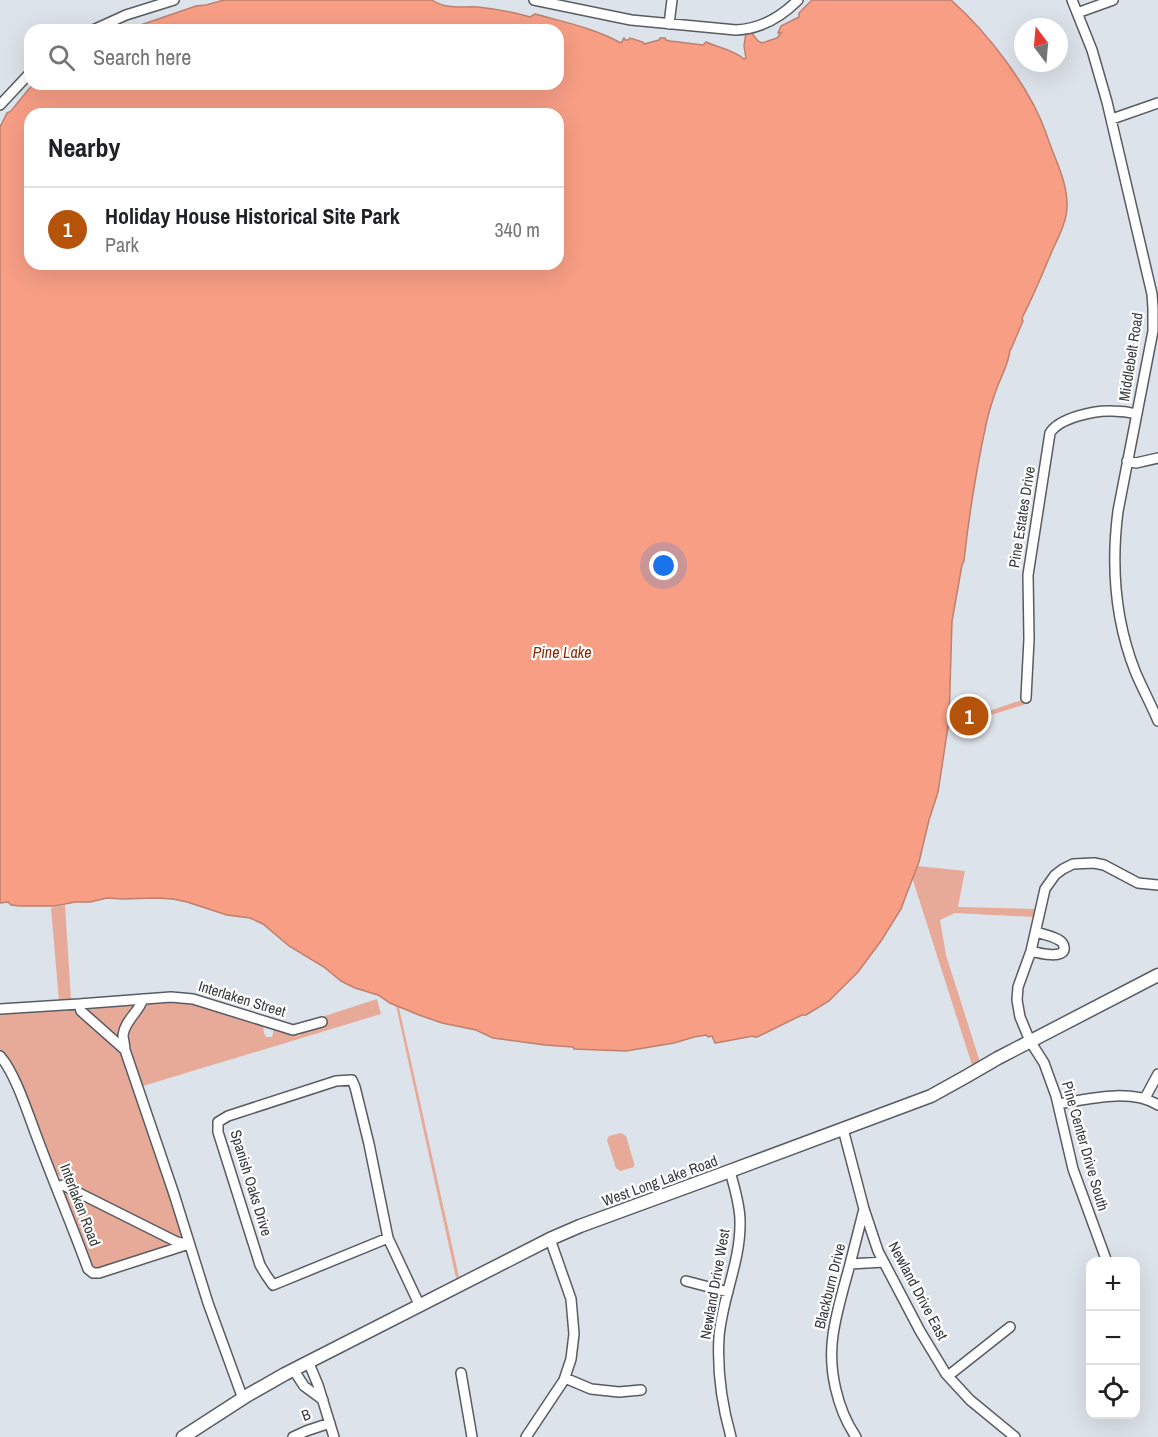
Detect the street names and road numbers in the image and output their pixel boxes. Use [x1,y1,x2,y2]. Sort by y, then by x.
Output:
street label: Middlebelt Road [1113,311,1148,403]
street label: Pine Estates Drive [1003,464,1040,569]
street label: Interlaken Street [196,975,289,1022]
street label: Pine Center Drive South [1057,1079,1114,1213]
street label: Spanish Oaks Drive [225,1127,278,1239]
street label: West Long Lake Road [599,1150,721,1211]
street label: Interlaken Road [55,1161,106,1249]
street label: Newland Drive West [694,1226,735,1341]
street label: Newland Drive East [884,1238,953,1344]
street label: Blackburn Drive [809,1241,850,1331]
street label: B [298,1403,313,1426]

